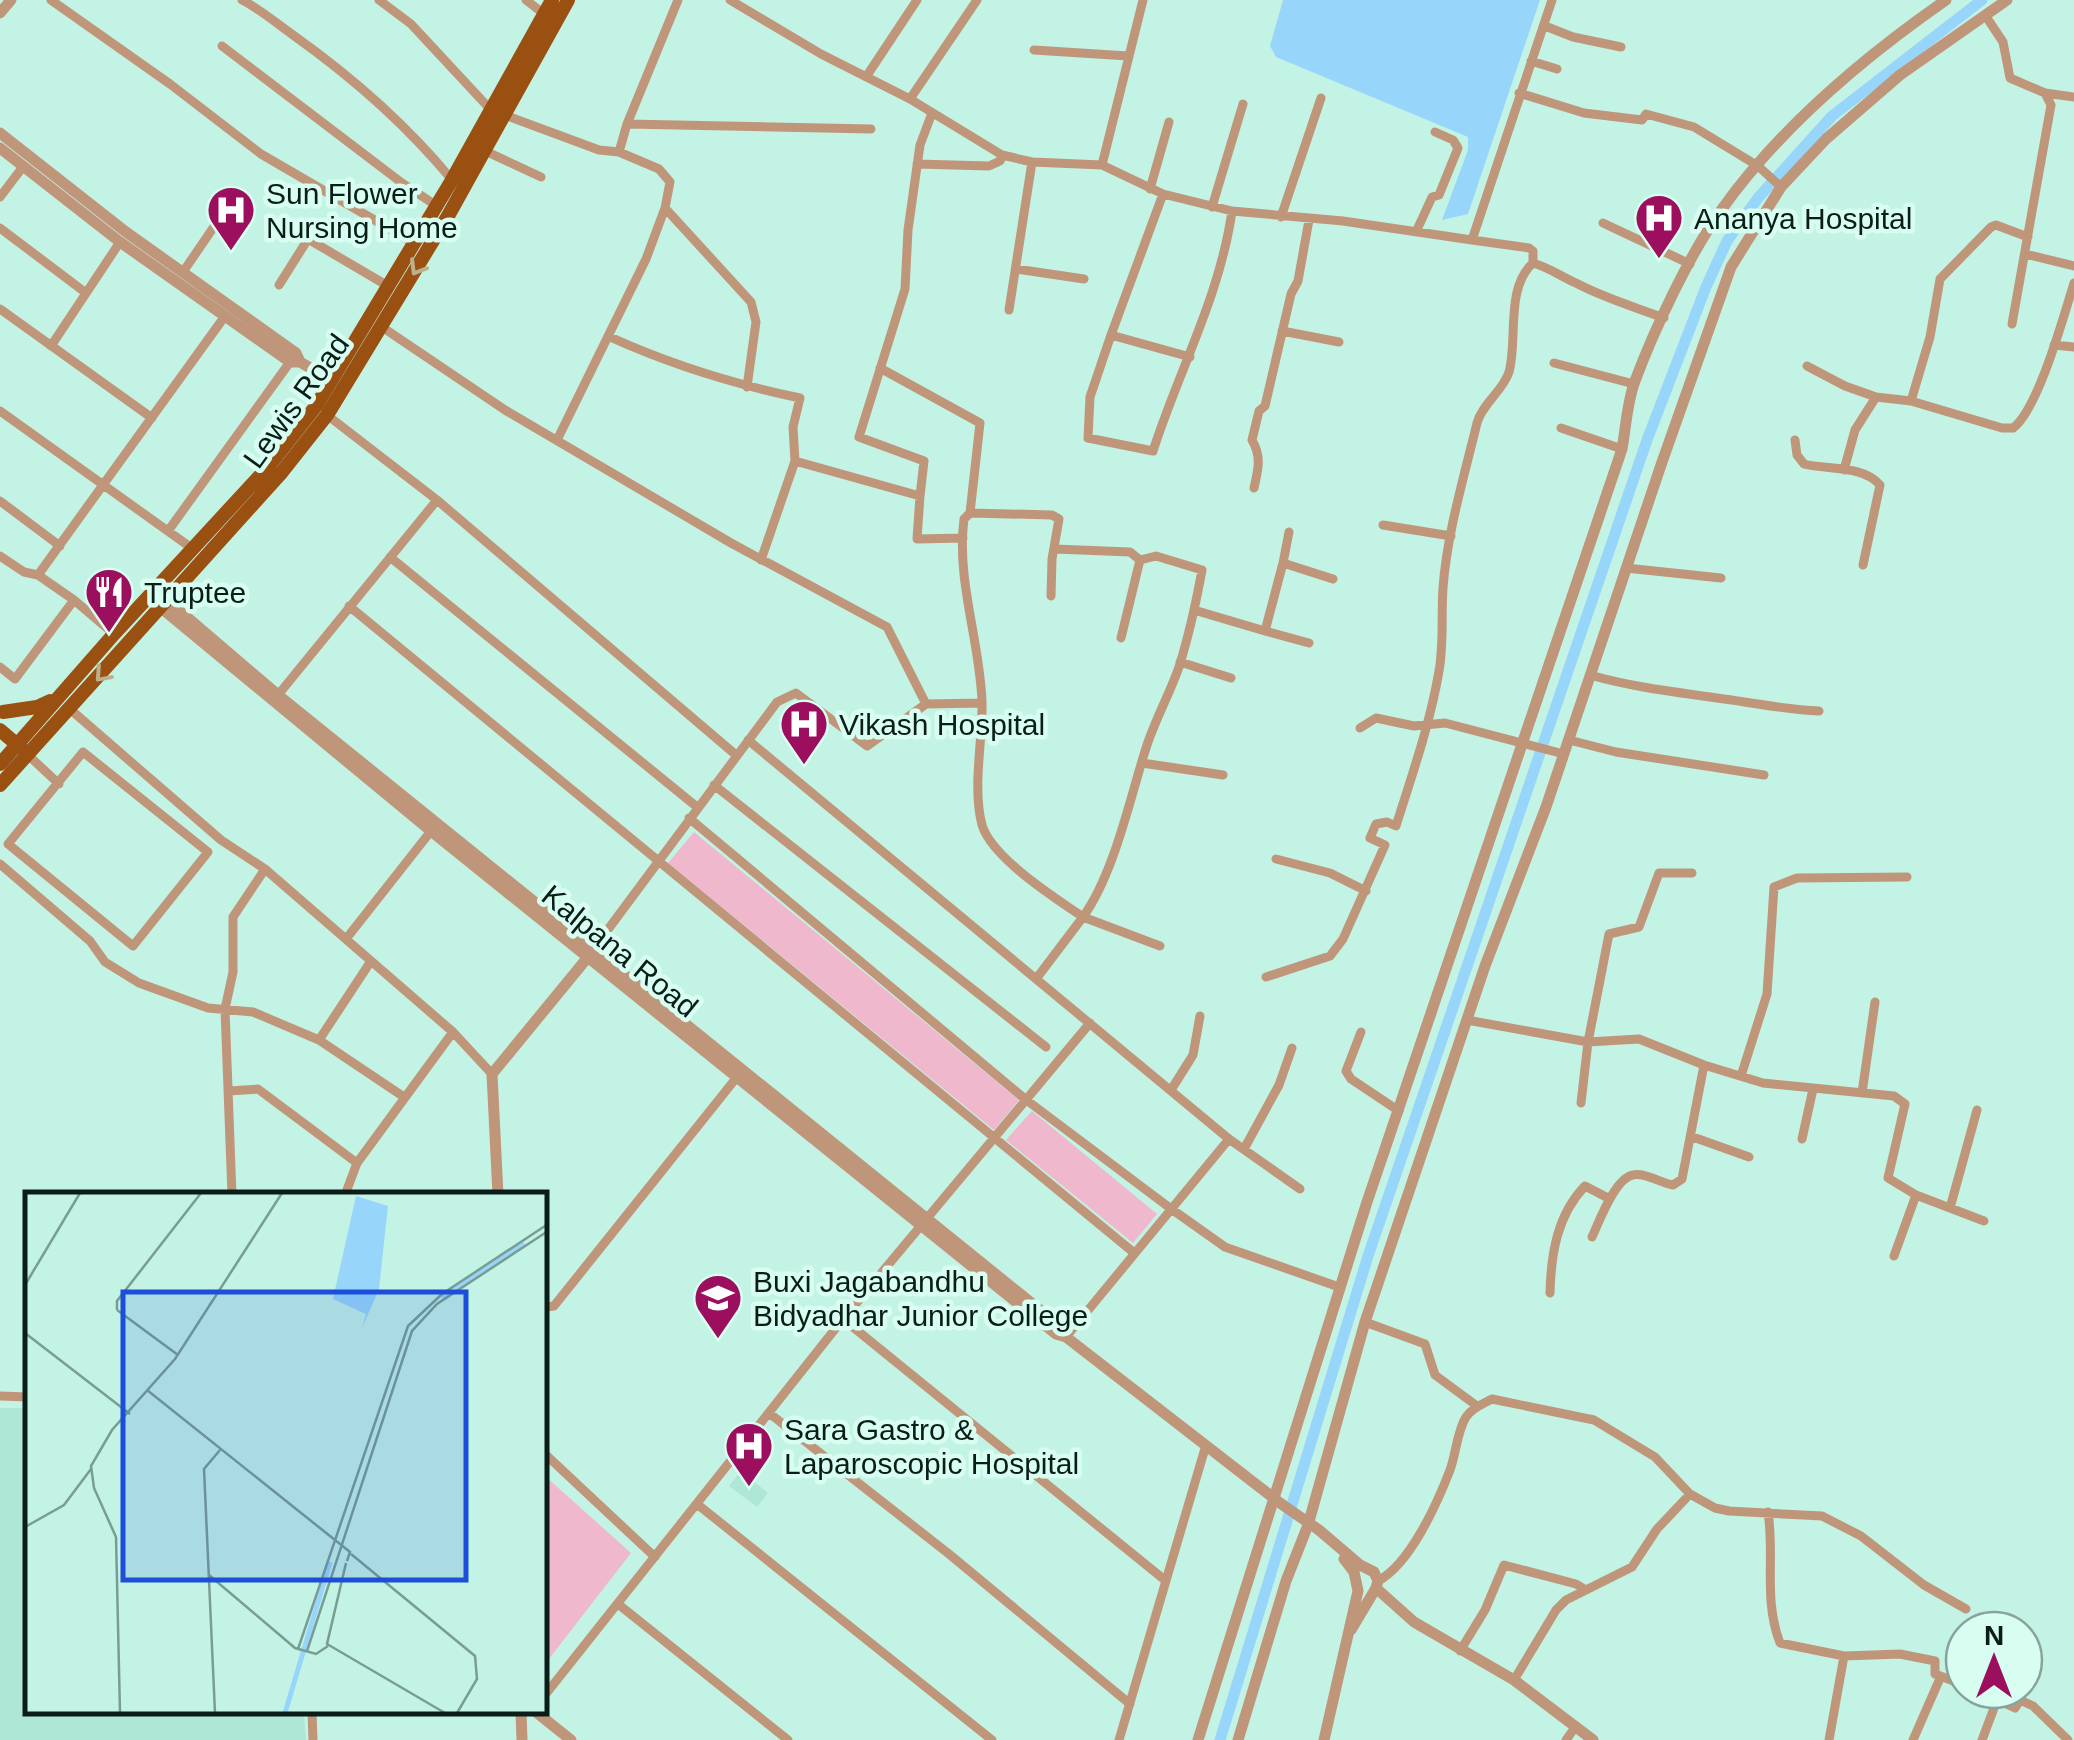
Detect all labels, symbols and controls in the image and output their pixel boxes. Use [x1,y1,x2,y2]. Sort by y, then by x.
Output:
place label: Sun Flower Nursing Home [266,177,458,244]
hospital icon: Sun Flower Nursing Home [205,184,257,252]
hospital icon: Ananya Hospital [1633,192,1685,260]
place label: Ananya Hospital [1694,202,1912,235]
one-way arrow [410,257,429,275]
street label: Lewis Road [237,328,355,474]
restaurant icon: Truptee [83,566,135,634]
place label: Truptee [144,576,246,609]
one-way arrow [96,663,114,682]
hospital icon: Vikash Hospital [778,698,830,766]
place label: Vikash Hospital [839,708,1045,741]
street label: Kalpana Road [536,878,704,1024]
inset map [25,1192,548,1715]
place label: Buxi Jagabandhu Bidyadhar Junior College [753,1265,1088,1332]
school or university icon: Buxi Jagabandhu Bidyadhar Junior College [692,1272,744,1340]
place label: Sara Gastro & Laparoscopic Hospital [784,1413,1079,1480]
hospital icon: Sara Gastro & Laparoscopic Hospital [723,1420,775,1488]
north arrow [1944,1610,2044,1710]
text: N [1984,1620,2004,1651]

